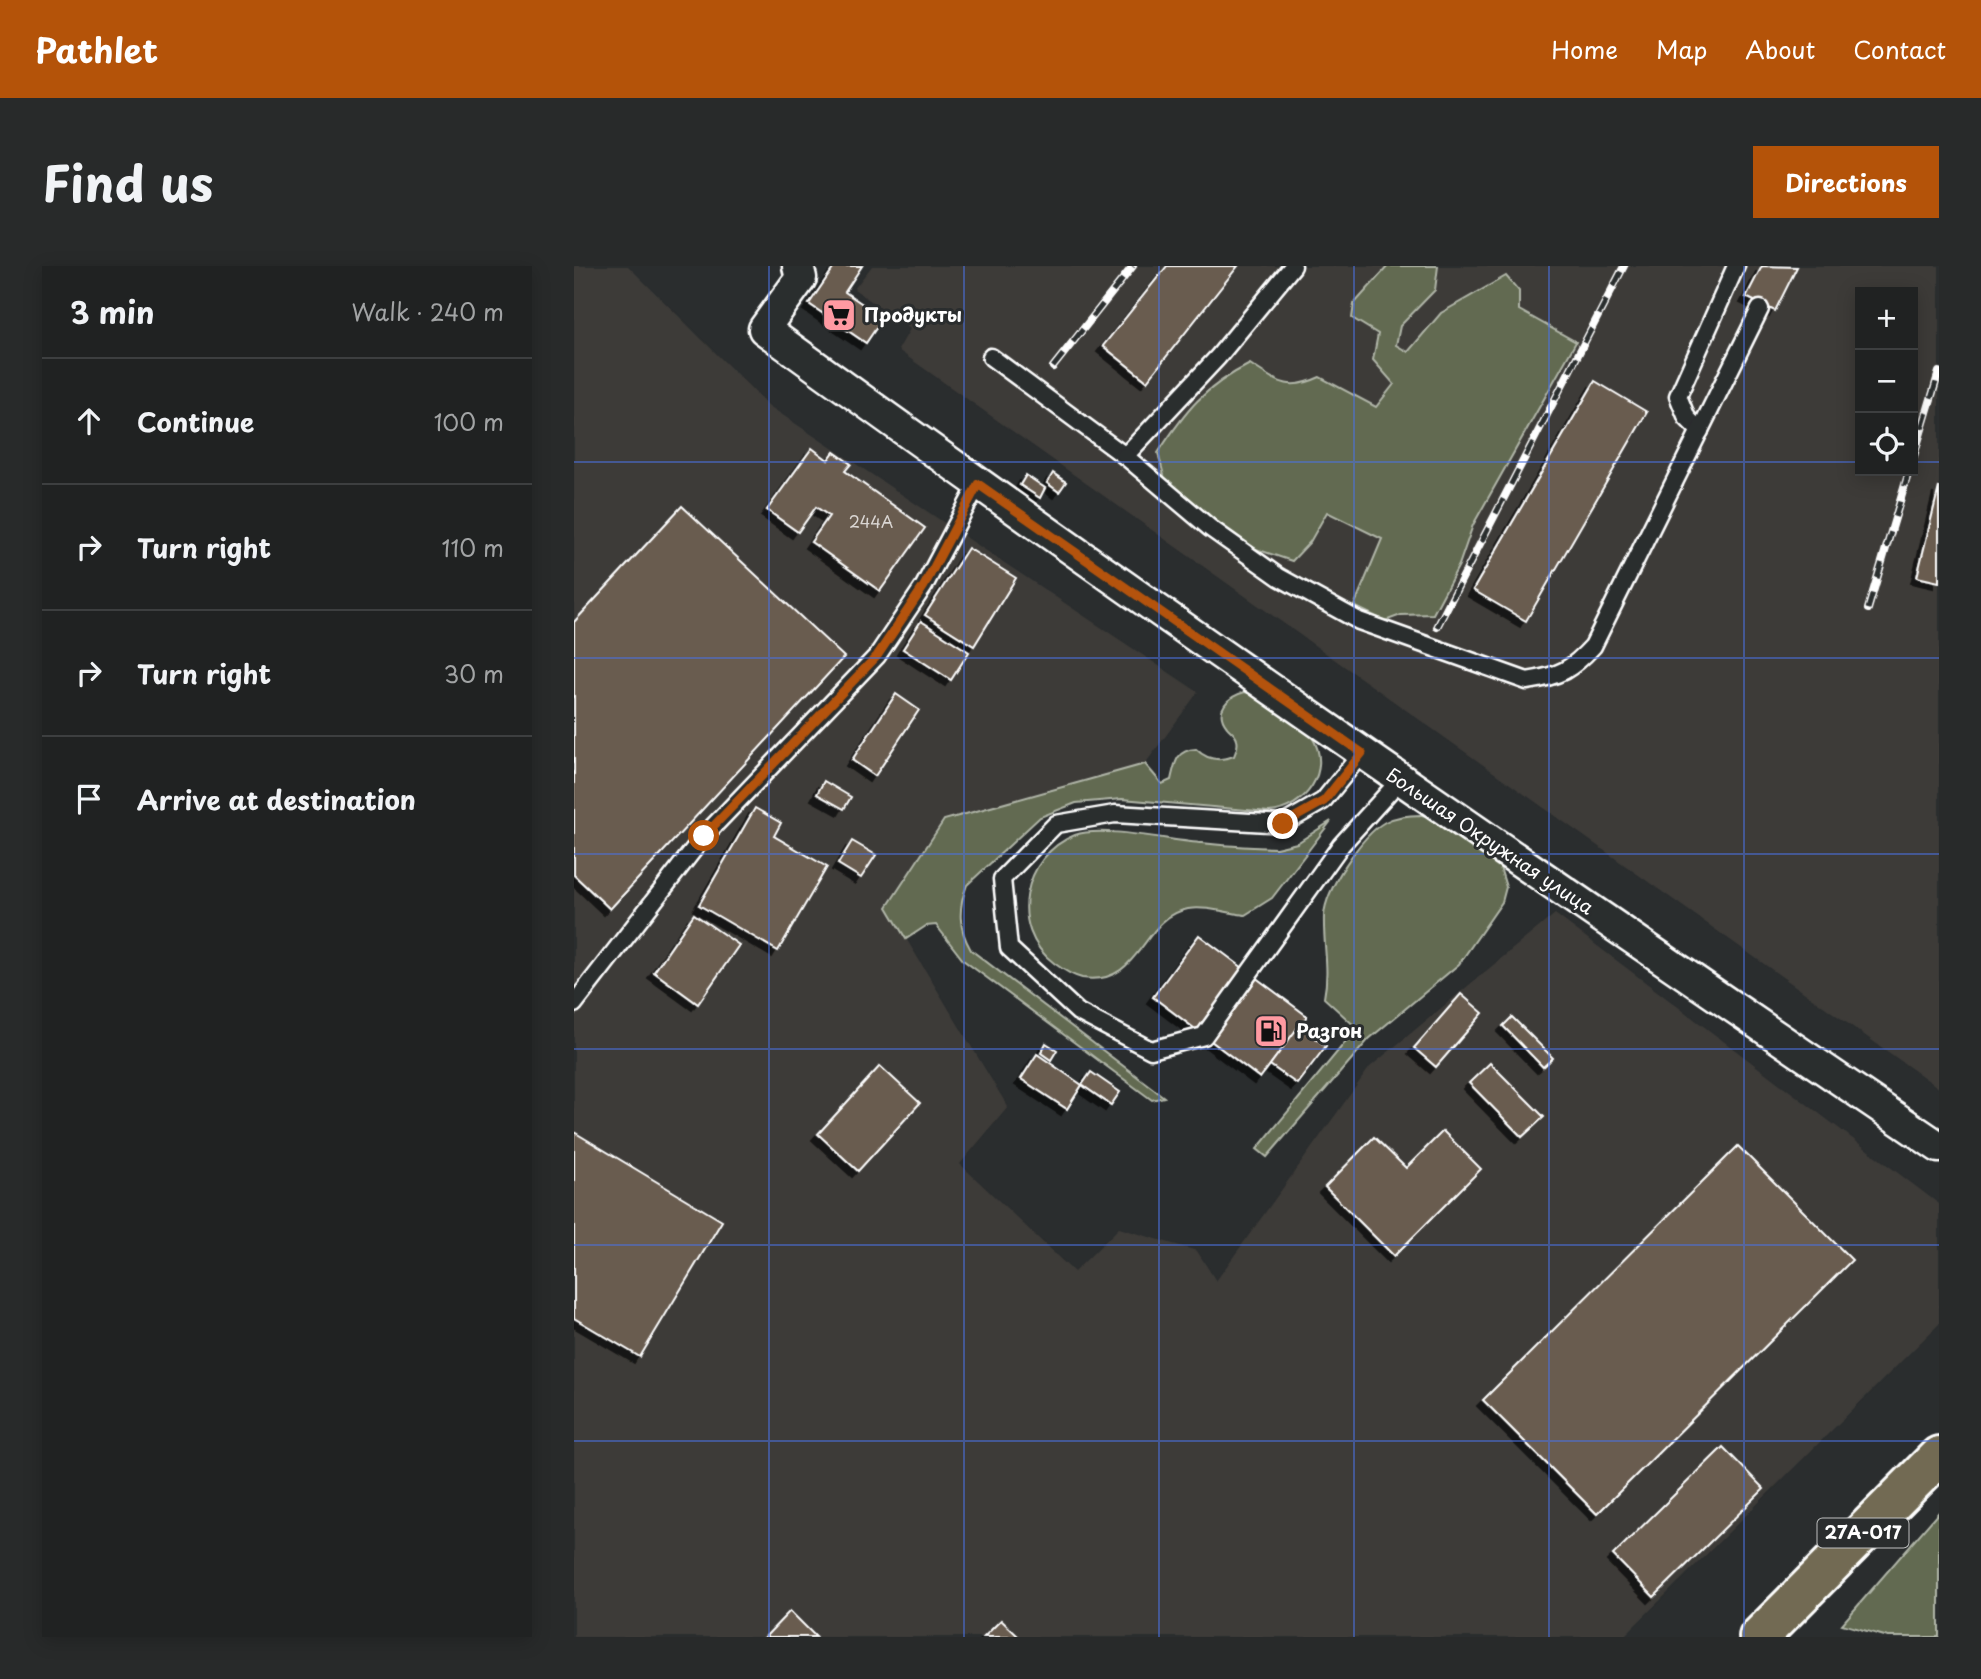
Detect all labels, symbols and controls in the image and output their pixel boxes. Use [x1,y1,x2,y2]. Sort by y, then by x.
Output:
text: Pathlet [35,24,158,74]
text: Home [1551,31,1618,67]
text: Map [1656,31,1707,67]
text: About [1745,31,1815,67]
text: Contact [1853,31,1946,67]
text: Find us [42,145,213,219]
button: Directions [1753,146,1939,218]
map controls [1855,287,1918,476]
button: + [1855,287,1918,350]
text: 3 min [70,289,155,334]
text: Walk · 240 m [352,294,504,329]
supermarket icon: Продукты [820,296,858,334]
place label: Продукты [864,300,962,328]
button: − [1855,350,1918,413]
icon: ahead [70,402,108,440]
text: Continue [137,402,254,441]
text: 100 m [434,404,504,439]
button: locate [1855,413,1918,476]
house number: 244А [849,509,893,533]
icon: right [70,528,108,566]
text: Turn right [137,528,271,567]
text: 110 m [442,530,504,565]
icon: right [70,654,108,692]
text: Turn right [137,654,271,693]
text: 30 m [443,656,504,691]
street label: Большая Окружная улица [1381,760,1600,920]
icon: arrive [70,780,108,818]
text: Arrive at destination [137,780,416,819]
route end [1267,808,1298,839]
route start [688,820,719,851]
fuel station icon: Разгон [1252,1012,1290,1050]
place label: Разгон [1296,1016,1362,1044]
road number: 27А-017 [1818,1518,1908,1548]

